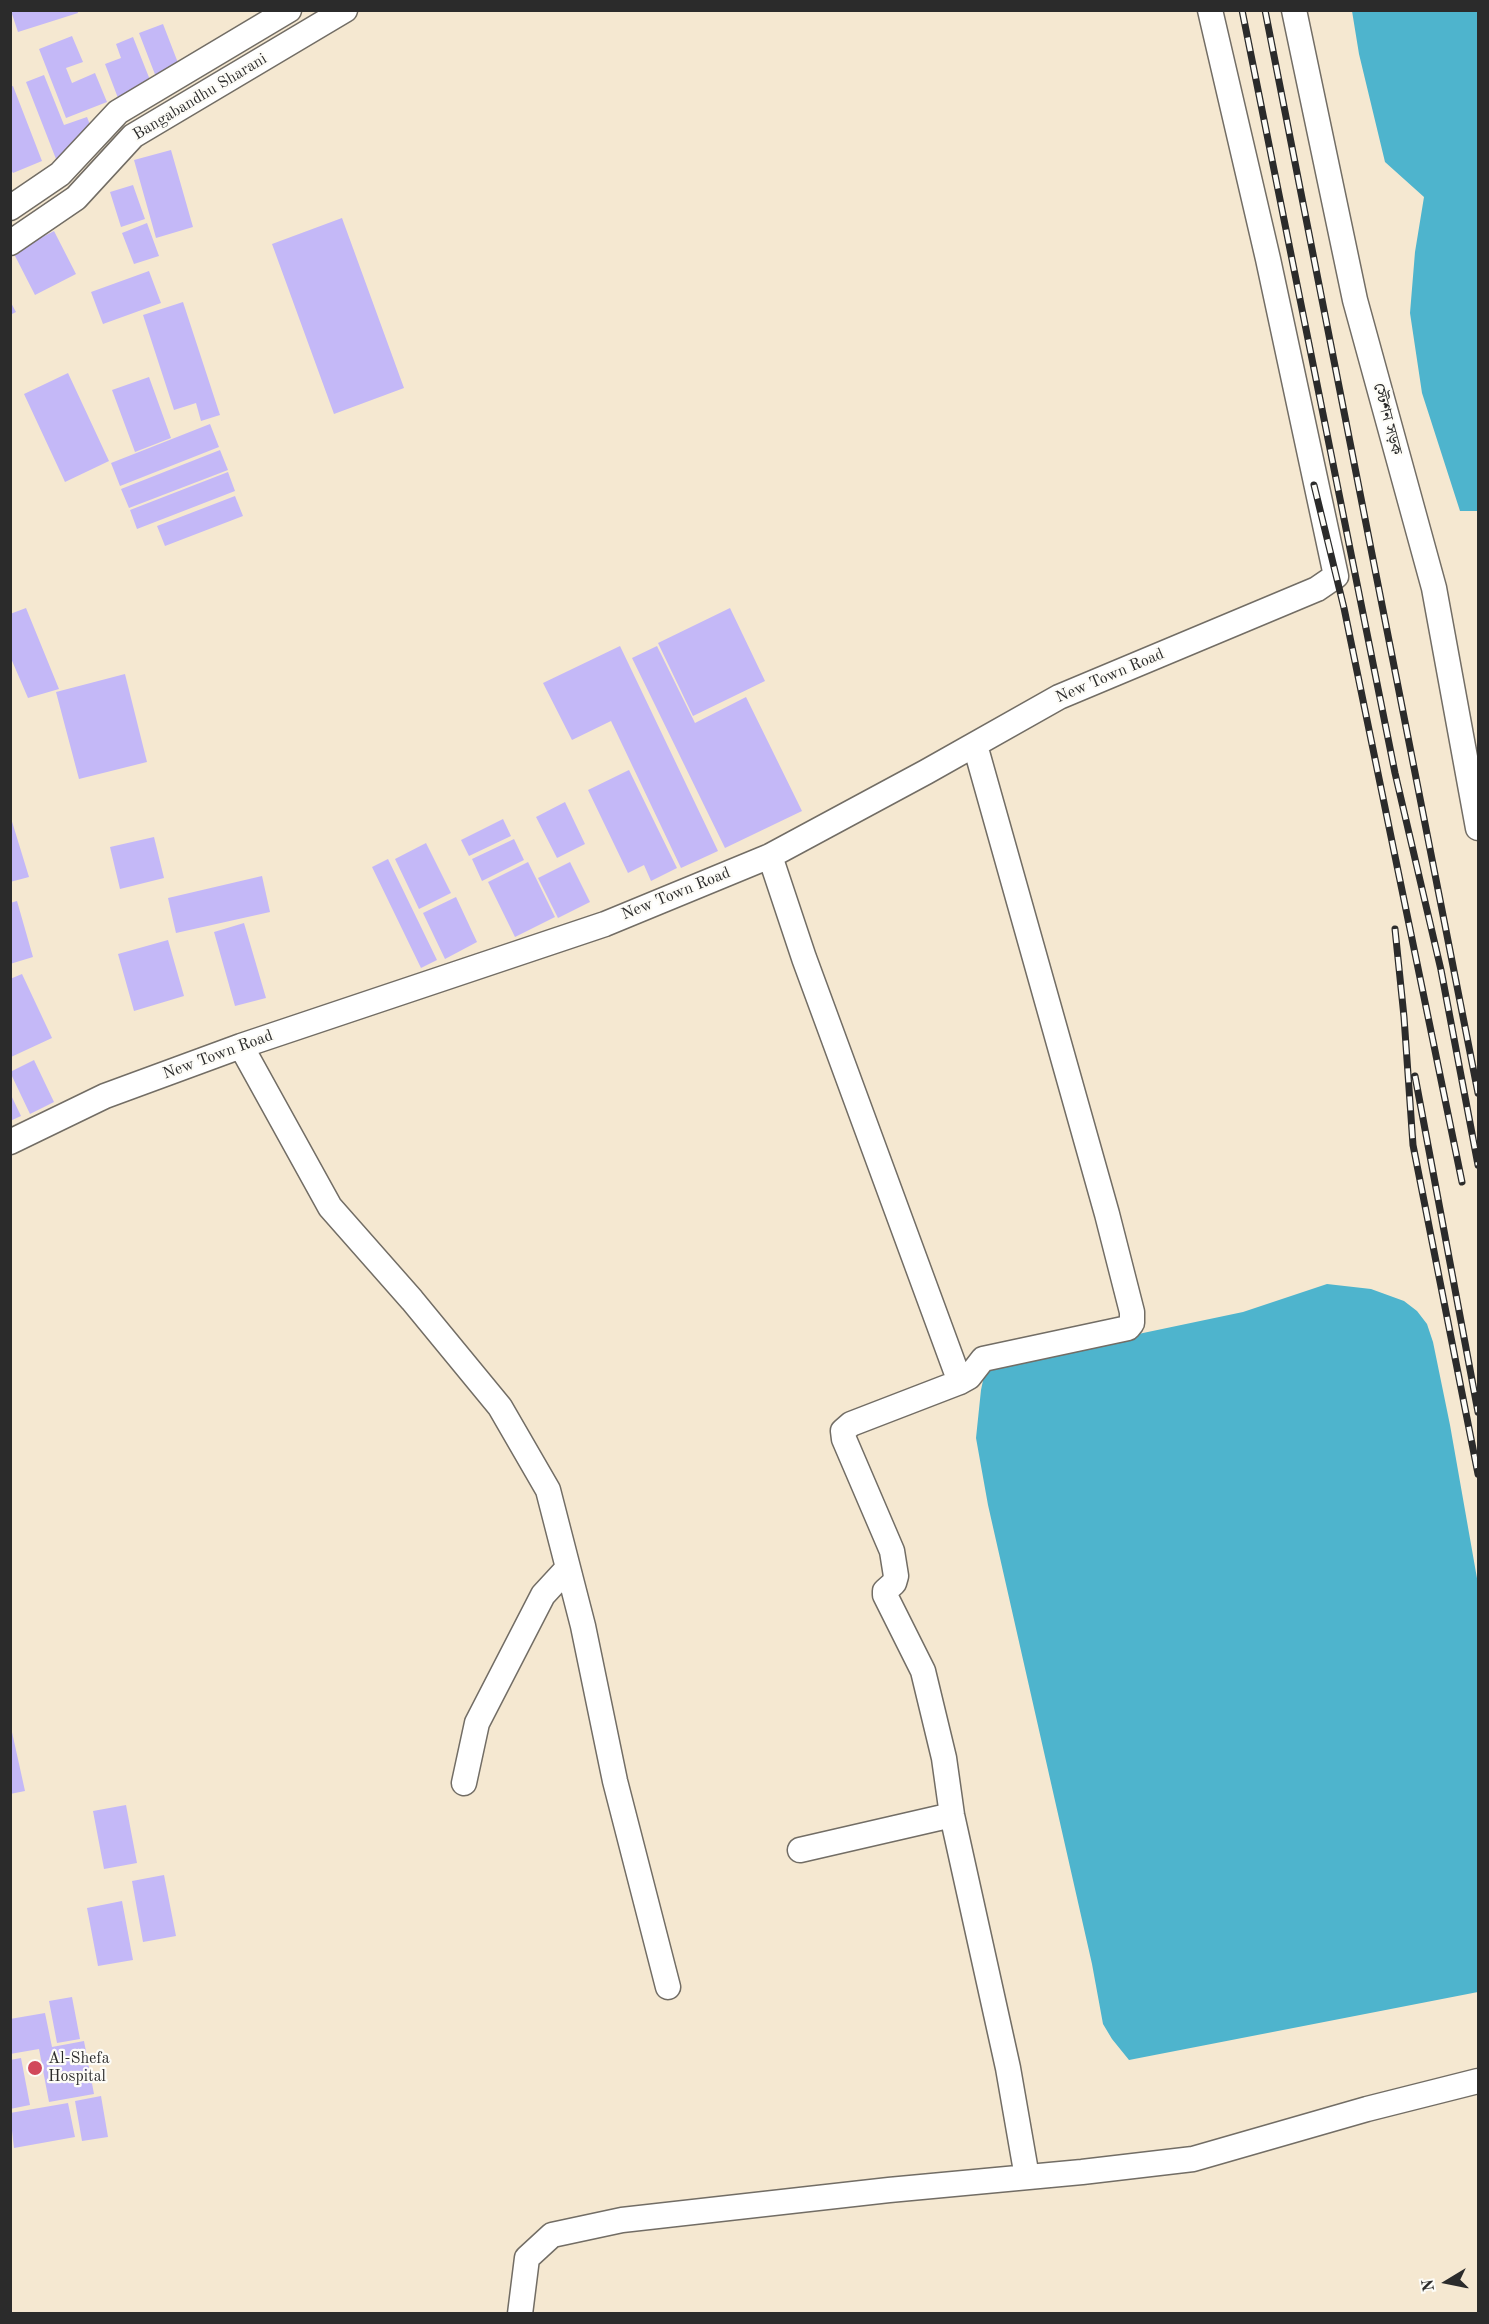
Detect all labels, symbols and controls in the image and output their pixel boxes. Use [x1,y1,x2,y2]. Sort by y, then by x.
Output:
street label: Bangabandhu Sharani [130,49,270,145]
street label: স্টেশন সড়ক [1368,381,1406,457]
street label: New Town Road [1053,645,1167,707]
street label: New Town Road [619,863,733,925]
street label: New Town Road [160,1026,276,1084]
place label: Al-Shefa Hospital [48,2049,110,2087]
marker: Al-Shefa Hospital [26,2059,44,2077]
north arrow [1417,2252,1477,2312]
text: N [1420,2278,1438,2293]

